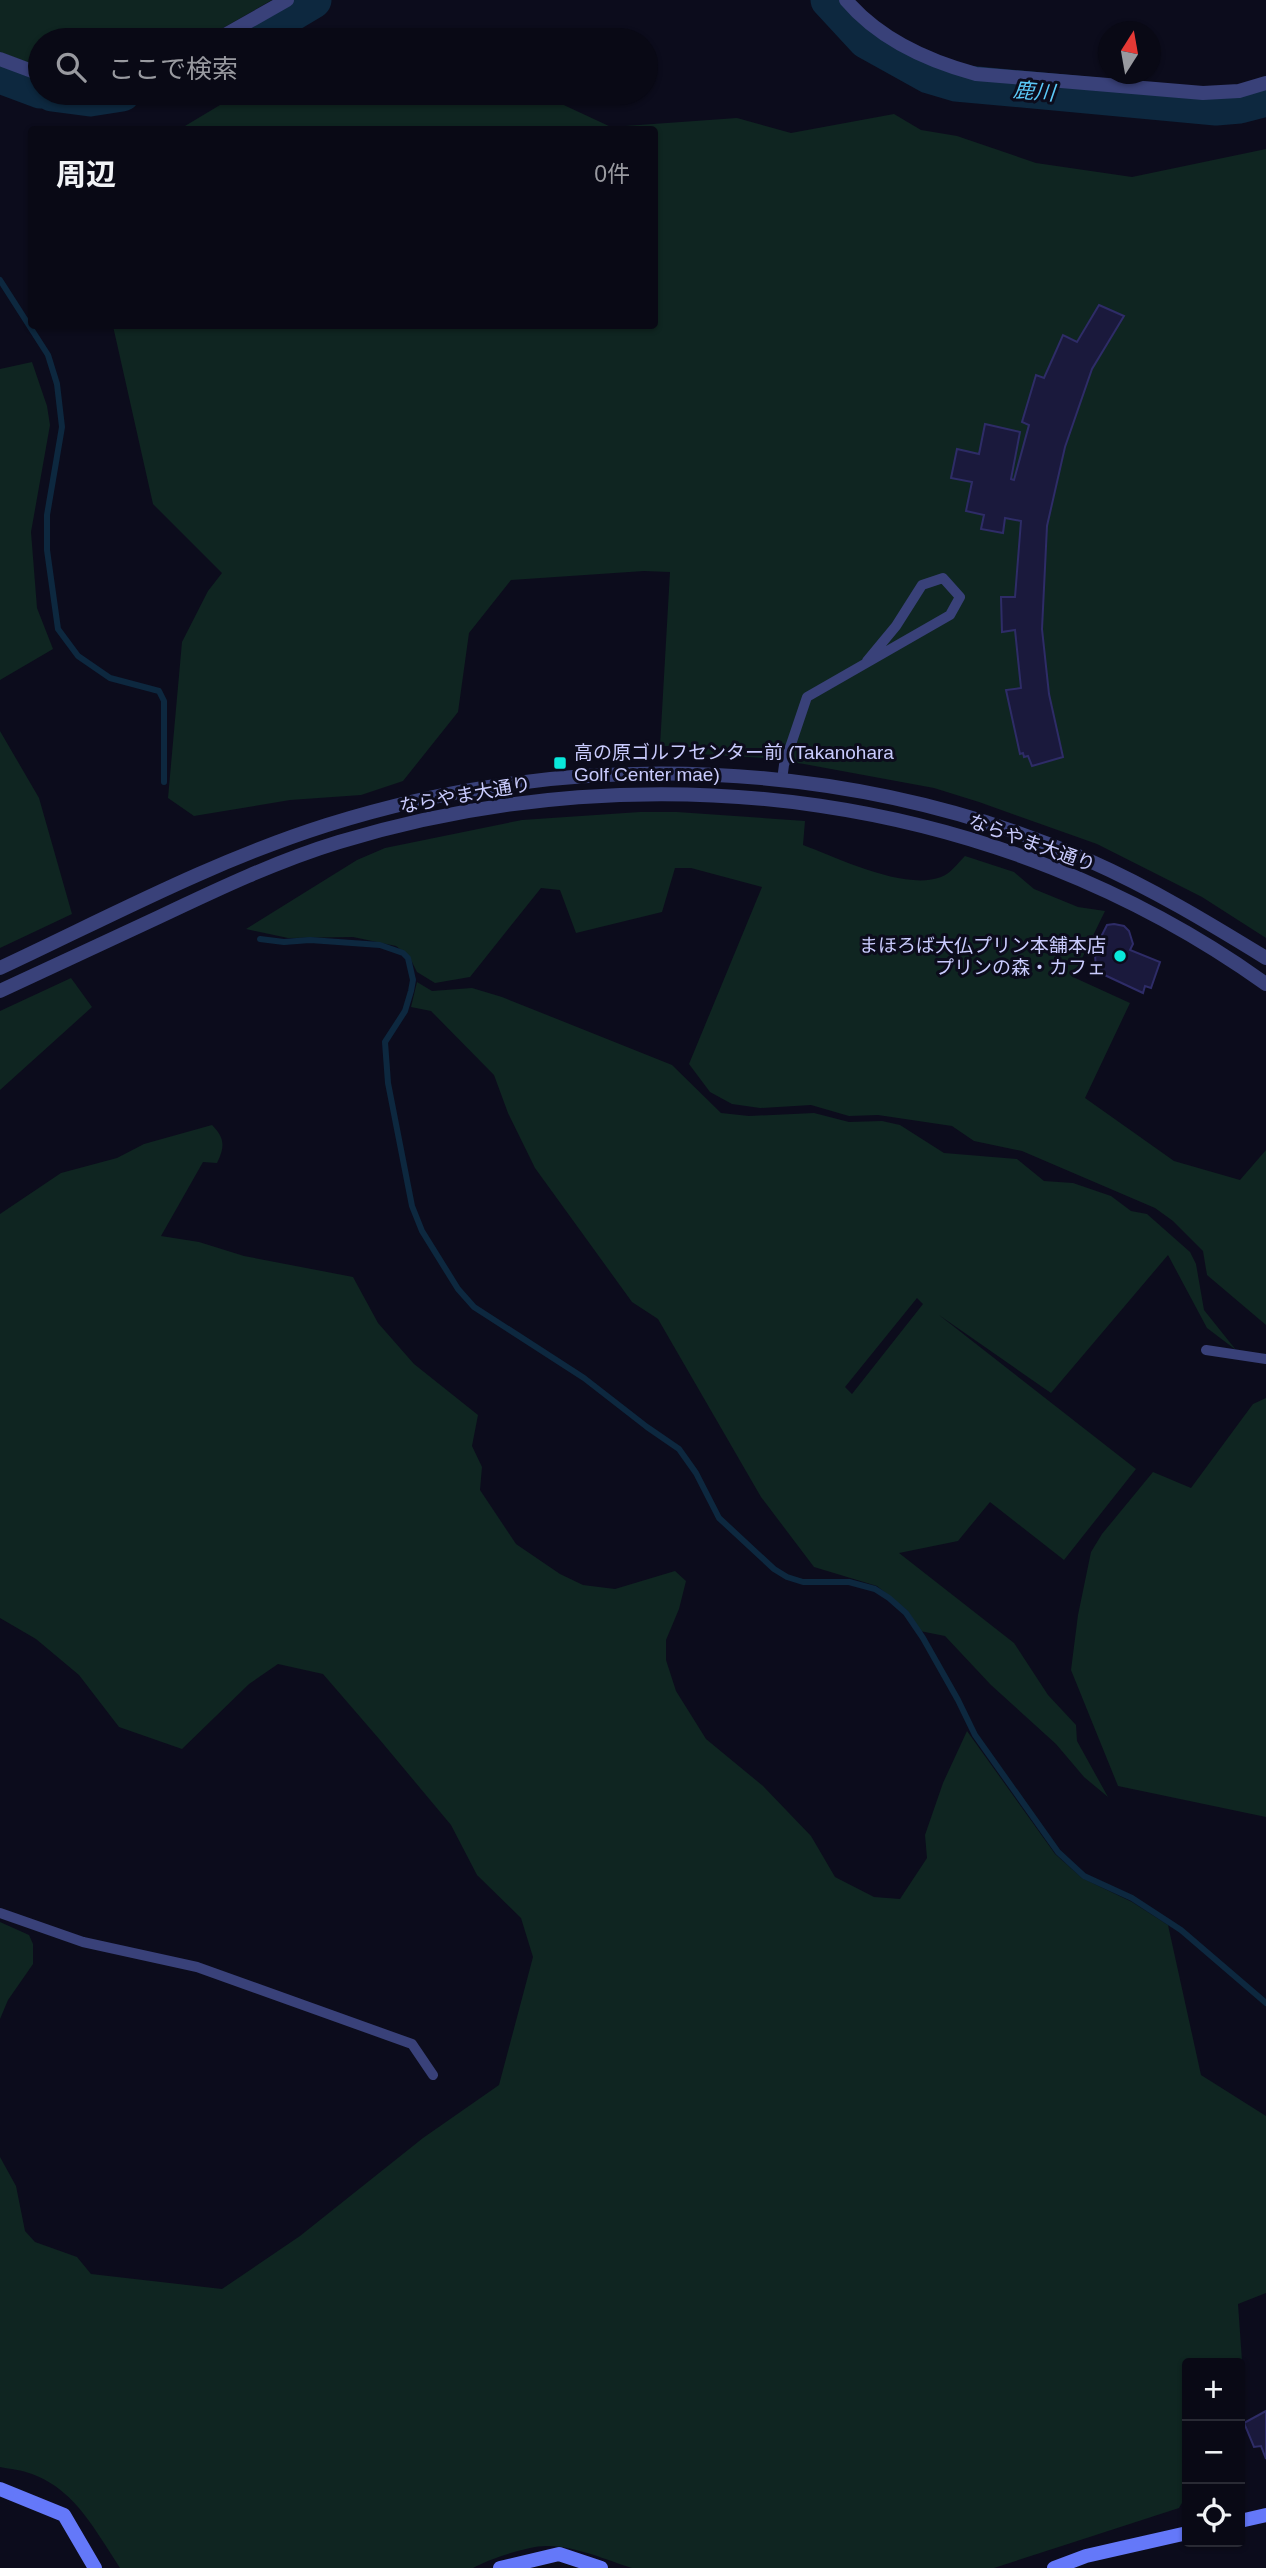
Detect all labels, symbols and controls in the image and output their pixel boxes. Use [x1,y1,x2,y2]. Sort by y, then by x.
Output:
north arrow [1098,21,1161,84]
search box [28,28,658,105]
icon: search [52,48,90,86]
text: ここで検索 [108,54,238,84]
water label: 鹿川 [1012,78,1058,104]
text: 周辺 [56,158,116,191]
text: 0件 [594,161,630,187]
place label: 高の原ゴルフセンター前 (Takanohara Golf Center mae) [574,742,894,785]
marker: 高の原ゴルフセンター前 (Takanohara Golf Center mae) [552,755,568,771]
street label: ならやま大通り [398,773,532,817]
street label: ならやま大通り [966,810,1098,876]
place label: まほろば大仏プリン本舗本店 プリンの森・カフェ [859,935,1106,978]
marker: まほろば大仏プリン本舗本店 プリンの森・カフェ [1112,948,1128,964]
map controls [1182,2358,1245,2547]
button: + [1182,2358,1245,2421]
button: − [1182,2421,1245,2484]
button: locate [1182,2484,1245,2547]

